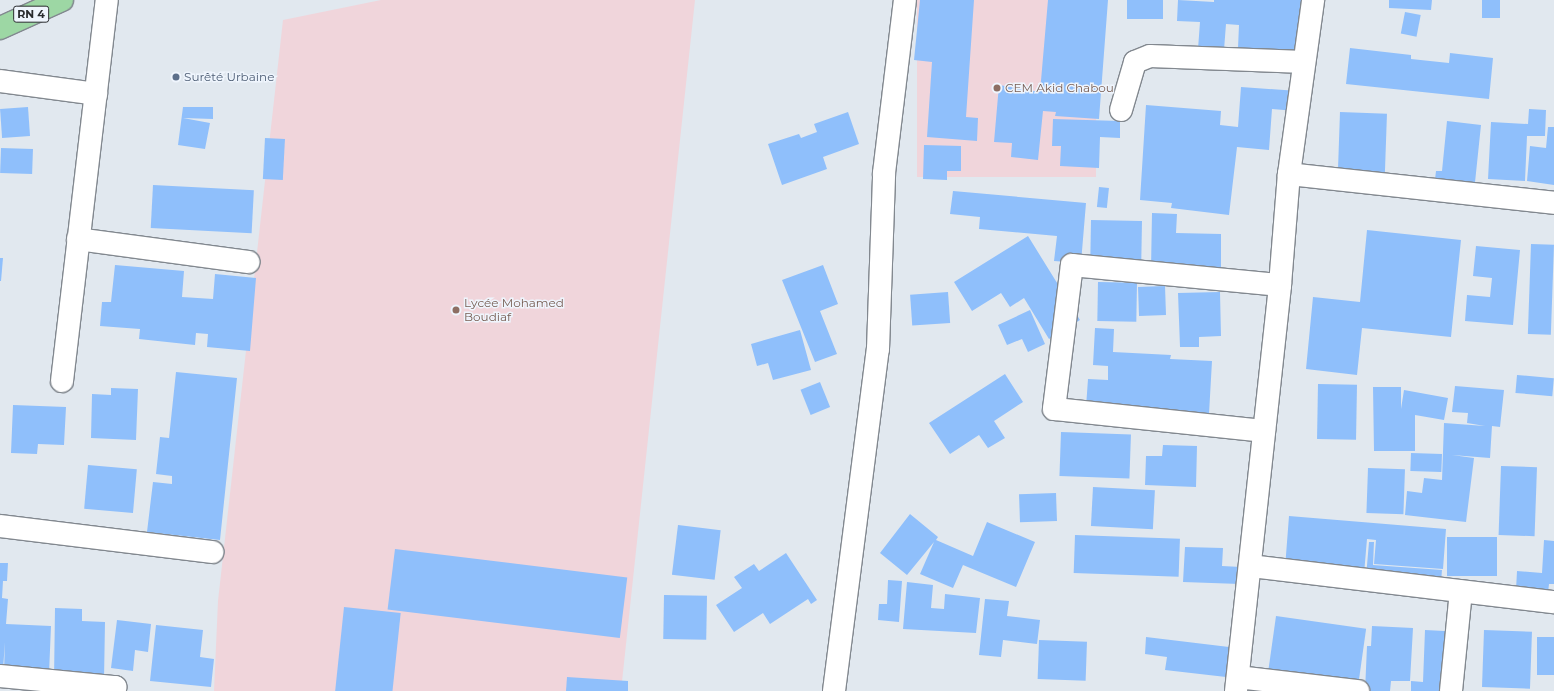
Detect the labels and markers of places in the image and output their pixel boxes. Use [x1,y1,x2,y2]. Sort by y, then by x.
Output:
place label: Surêté Urbaine [184,70,274,84]
marker: Surêté Urbaine [171,72,181,82]
place label: CEM Akid Chabou [1005,81,1114,95]
marker: CEM Akid Chabou [992,83,1002,93]
place label: Lycée Mohamed Boudiaf [464,296,564,324]
marker: Lycée Mohamed Boudiaf [451,305,461,315]

